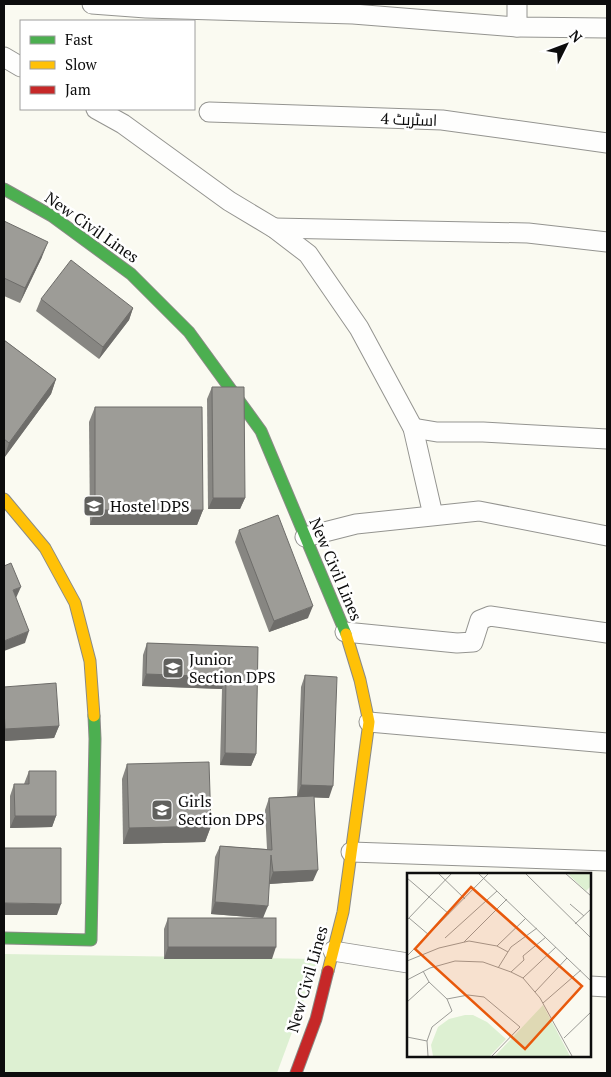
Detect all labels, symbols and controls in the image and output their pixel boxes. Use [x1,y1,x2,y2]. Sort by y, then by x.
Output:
legend [20,20,195,110]
north arrow [541,20,591,70]
text: N [565,26,587,47]
text: Fast [65,29,93,49]
text: Slow [65,54,98,74]
text: Jam [65,79,91,99]
street label: اسٹریٹ 4 [380,107,438,131]
street label: New Civil Lines [41,186,143,268]
school or university icon: Hostel DPS [82,494,106,518]
place label: Hostel DPS [110,495,190,517]
street label: New Civil Lines [304,514,368,624]
place label: Junior Section DPS [189,648,276,688]
school or university icon: Junior Section DPS [161,656,185,680]
place label: Girls Section DPS [178,790,265,830]
school or university icon: Girls Section DPS [150,798,174,822]
inset map [407,873,591,1057]
street label: New Civil Lines [281,923,333,1035]

